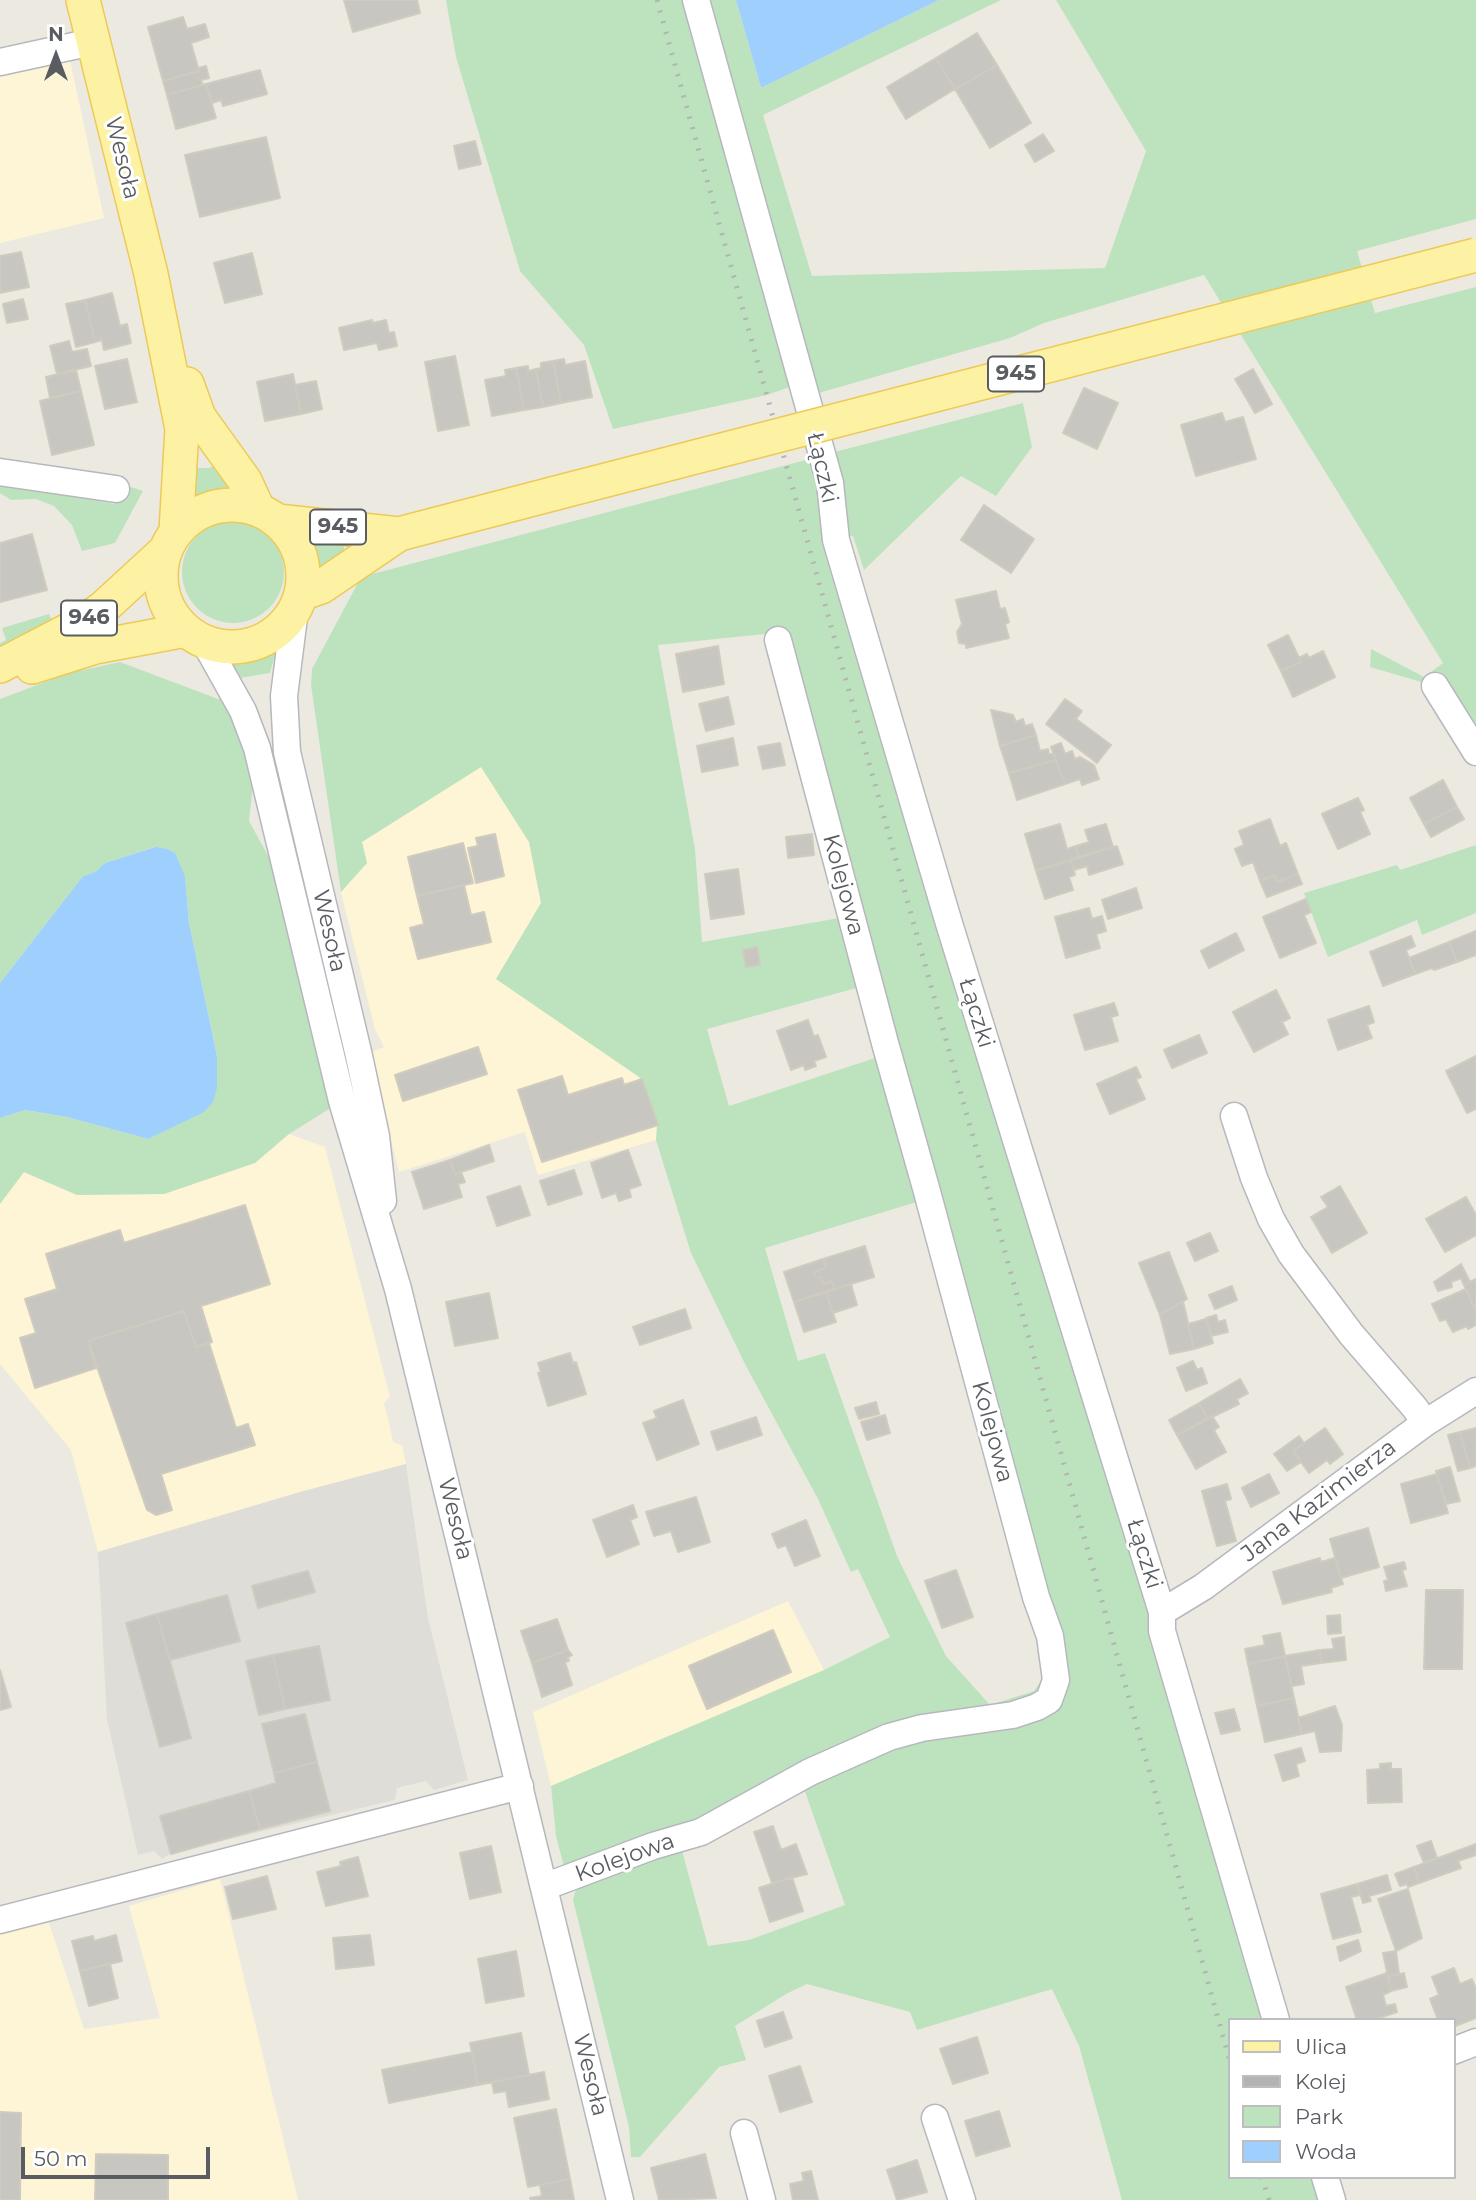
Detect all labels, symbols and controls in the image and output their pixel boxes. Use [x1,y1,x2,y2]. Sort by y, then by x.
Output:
north arrow [21,21,91,91]
text: N [48,23,64,46]
street label: Wesoła [98,114,146,202]
road number: 945 [988,356,1044,392]
street label: Łączki [800,430,844,506]
road number: 945 [310,510,366,544]
road number: 946 [61,600,117,636]
street label: Kolejowa [816,831,870,939]
street label: Wesoła [306,887,352,975]
street label: Łączki [952,975,1000,1051]
street label: Kolejowa [965,1378,1019,1486]
street label: Jana Kazimierza [1236,1434,1402,1568]
street label: Wesoła [431,1475,479,1563]
street label: Łączki [1120,1516,1168,1592]
street label: Kolejowa [571,1827,679,1889]
legend [1228,2018,1455,2179]
street label: Wesoła [566,2031,614,2119]
text: Ulica [1295,2034,1347,2059]
text: Kolej [1295,2069,1347,2094]
text: Park [1295,2104,1343,2129]
scale bar [24,2134,214,2178]
text: Woda [1295,2139,1357,2164]
text: 50 m [34,2146,88,2171]

